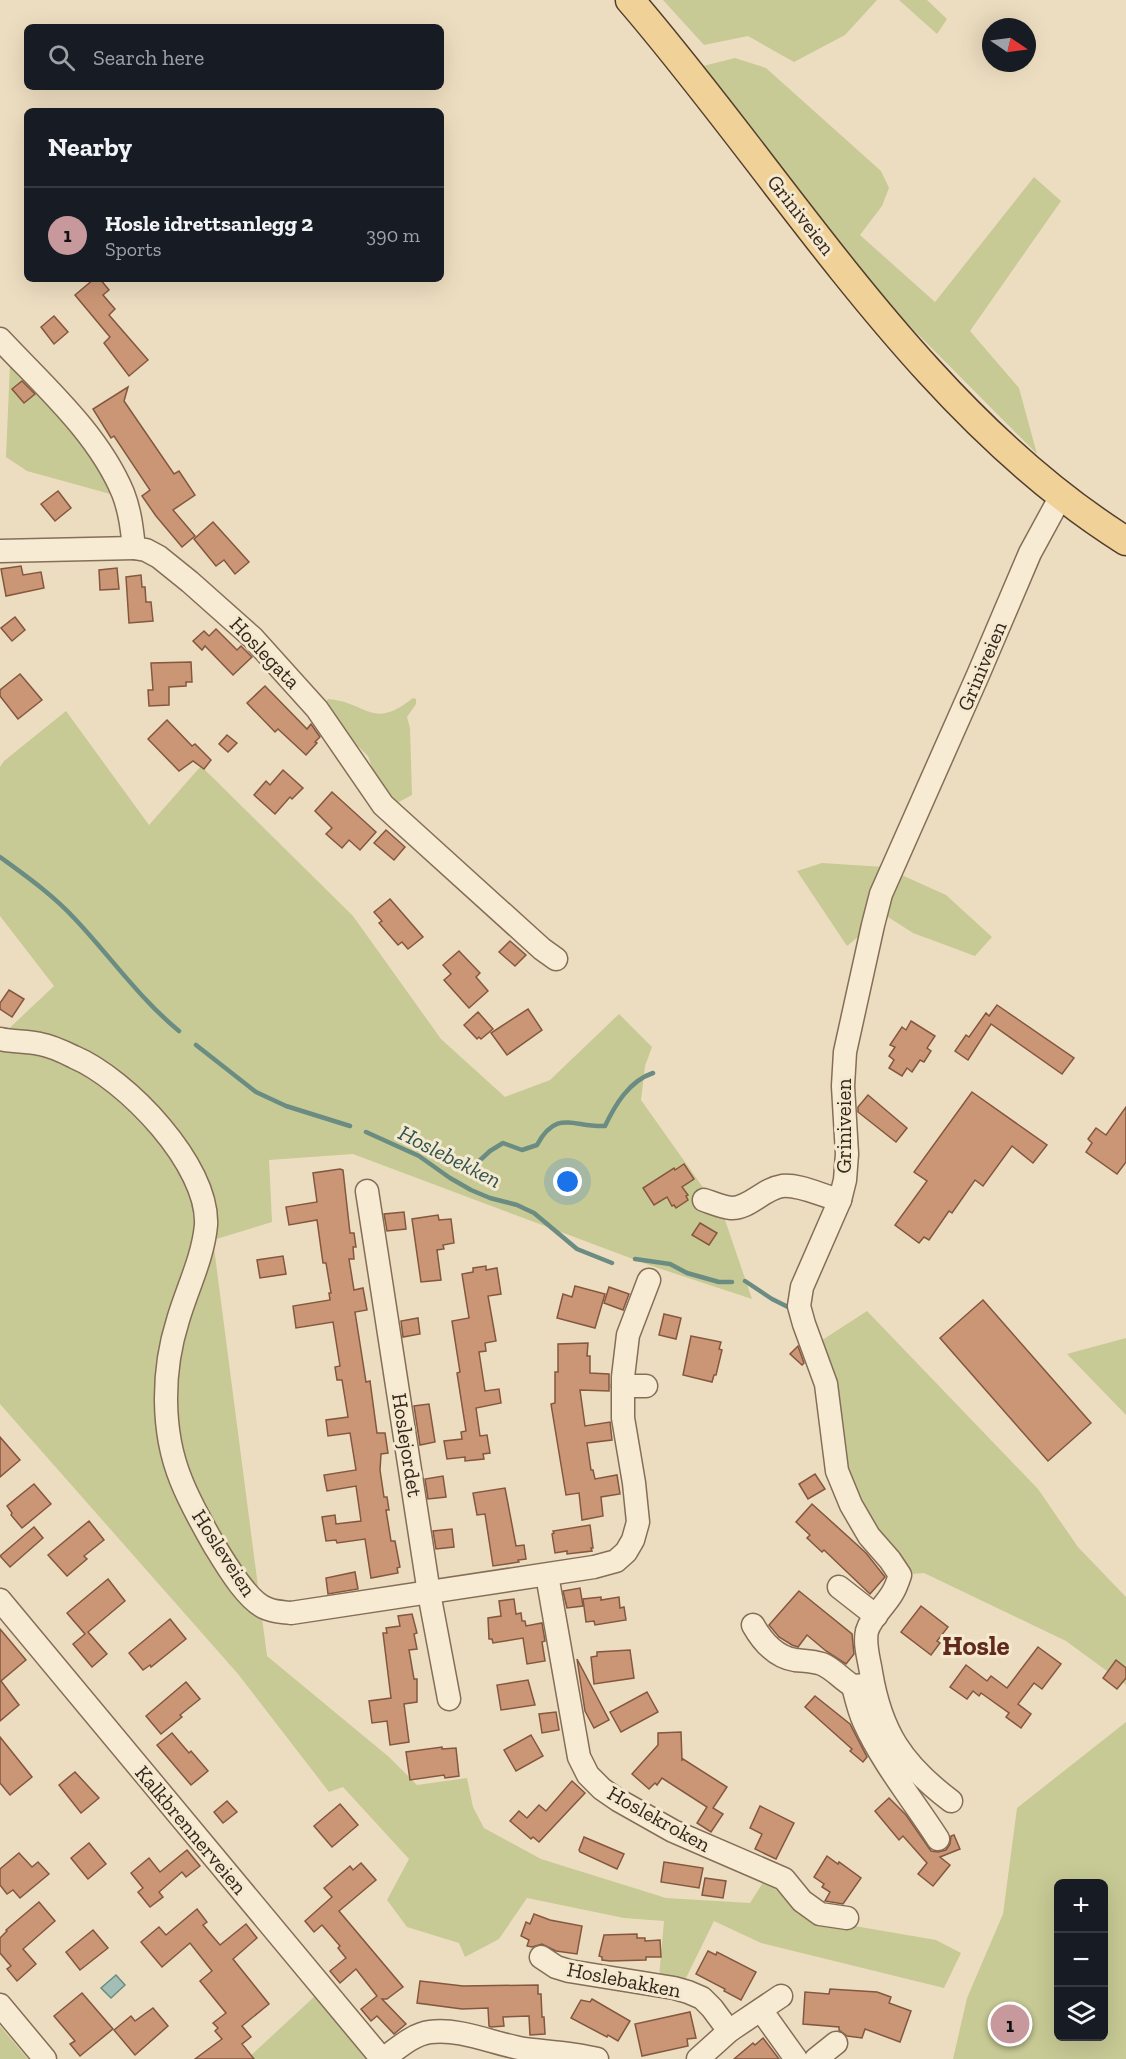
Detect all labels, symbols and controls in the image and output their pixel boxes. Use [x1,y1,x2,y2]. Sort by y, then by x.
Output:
north arrow [982,18,1036,72]
search box [24,24,444,90]
icon: search [45,41,78,74]
text: Search here [93,44,204,71]
text: Nearby [48,131,132,163]
street label: Griniveien [762,170,840,260]
text: Hosle idrettsanlegg 2 [105,210,313,237]
text: 1 [63,223,72,247]
text: 390 m [366,223,420,247]
text: Sports [105,237,162,261]
street label: Hoslegata [225,611,306,694]
street label: Griniveien [952,617,1012,714]
street label: Griniveien [831,1079,856,1173]
water label: Hoslebekken [394,1119,506,1194]
your location [553,1167,582,1196]
street label: Hoslejordet [386,1391,428,1499]
street label: Hosleveien [187,1505,262,1601]
district label: Hosle [942,1630,1010,1662]
street label: Kalkbrennerveien [130,1760,253,1899]
street label: Hoslekroken [603,1780,715,1857]
map controls [1054,1879,1108,2041]
button: + [1054,1879,1108,1933]
button: − [1054,1933,1108,1987]
street label: Hoslebakken [565,1956,683,2003]
button: layers [1054,1987,1108,2041]
pin: 1 [990,2002,1030,2046]

